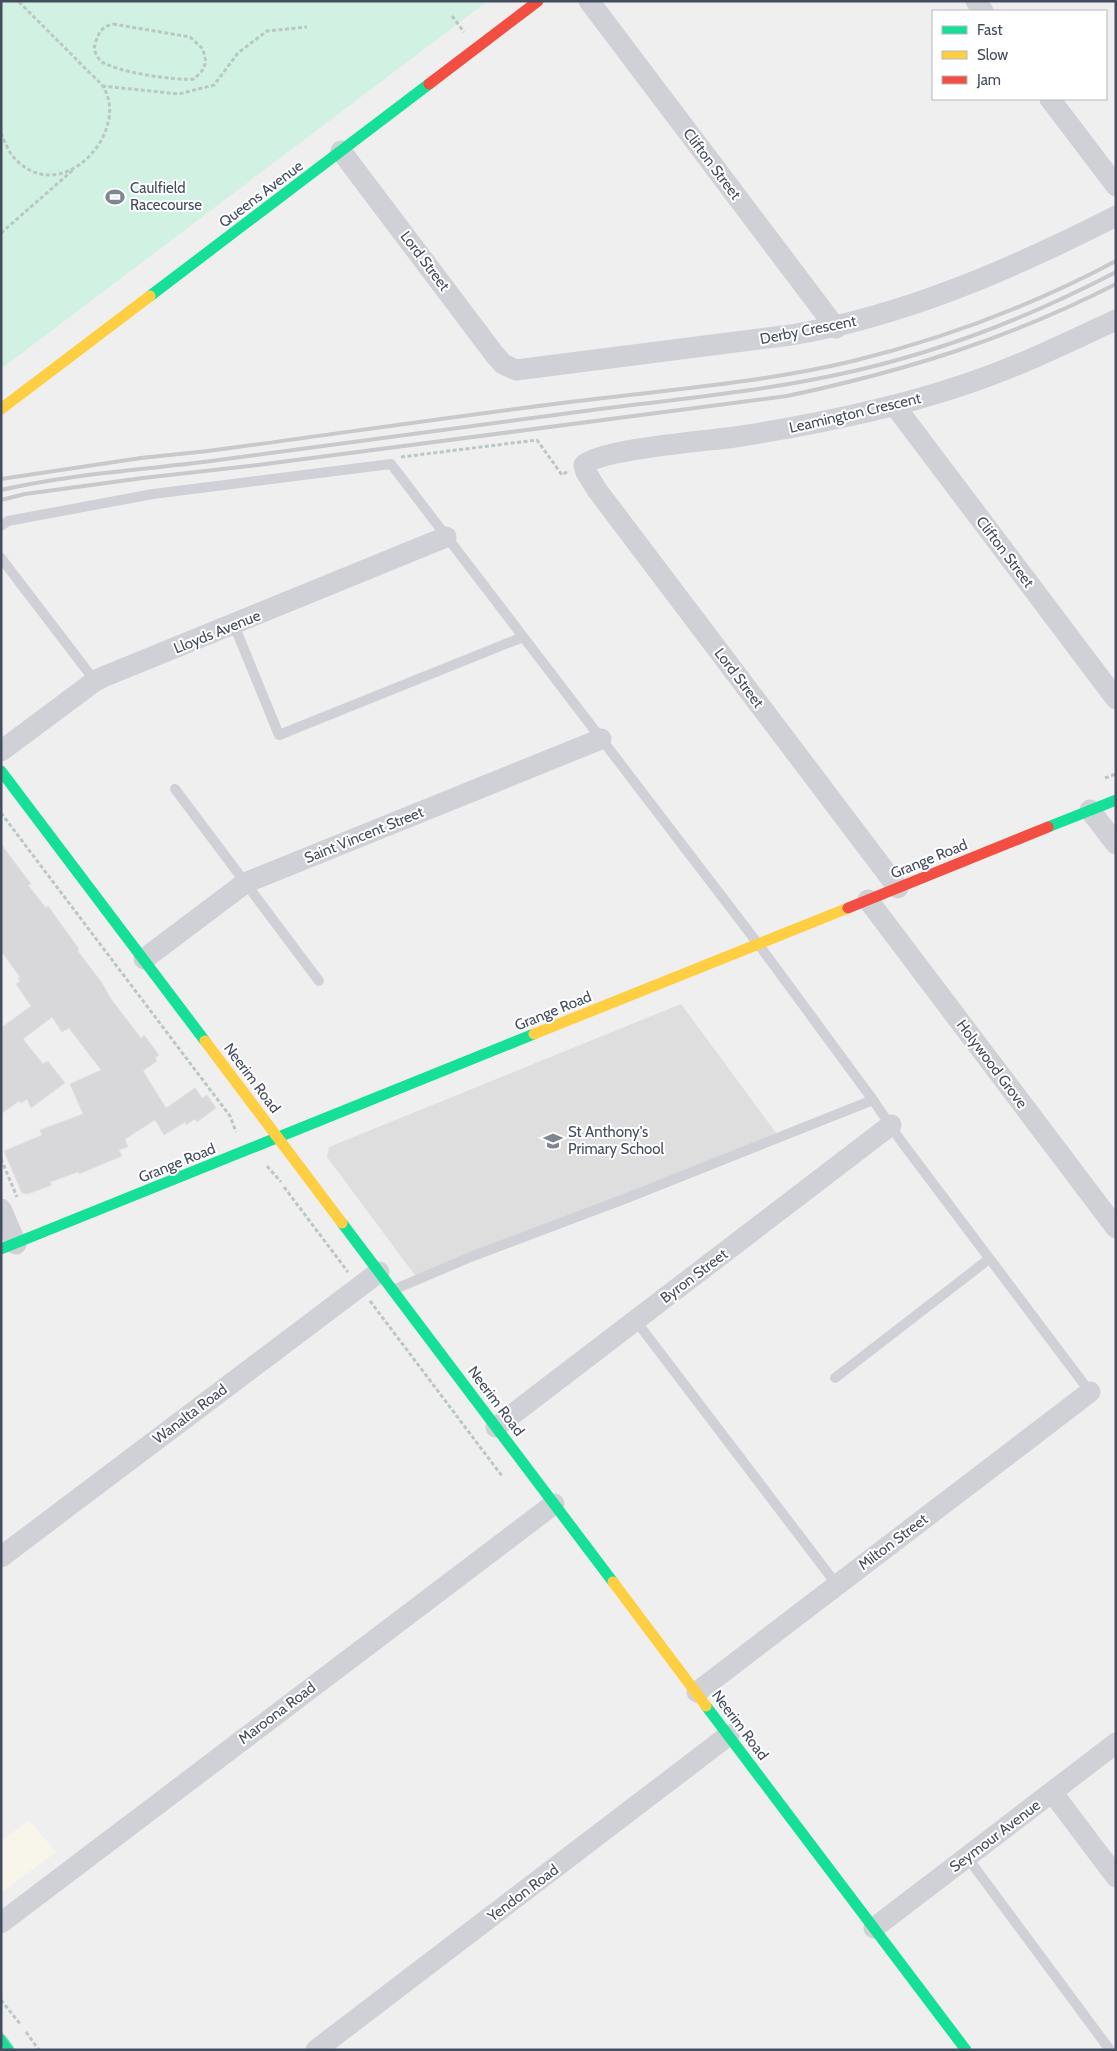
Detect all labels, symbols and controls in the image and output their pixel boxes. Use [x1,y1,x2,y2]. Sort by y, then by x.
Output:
legend [932,10,1107,100]
text: Fast [977,21,1002,39]
text: Slow [977,46,1008,64]
text: Jam [976,71,1001,89]
street label: Clifton Street [679,125,745,203]
street label: Queens Avenue [216,156,307,231]
place label: Caulfield Racecourse [130,179,202,214]
sports icon: Caulfield Racecourse [104,186,126,208]
street label: Lord Street [397,227,453,295]
street label: Derby Crescent [758,312,858,348]
street label: Leamington Crescent [787,389,923,437]
street label: Clifton Street [972,513,1038,591]
street label: Lloyds Avenue [171,606,263,658]
street label: Lord Street [711,644,767,712]
street label: Saint Vincent Street [302,803,426,867]
street label: Grange Road [888,835,970,883]
street label: Grange Road [512,987,594,1035]
street label: Holywood Grove [953,1016,1031,1112]
street label: Neerim Road [220,1040,284,1116]
place label: St Anthony's Primary School [568,1123,665,1158]
school or university icon: St Anthony's Primary School [542,1130,564,1152]
street label: Grange Road [136,1139,218,1187]
street label: Byron Street [657,1245,731,1307]
street label: Neerim Road [464,1363,528,1439]
street label: Wanalta Road [149,1380,231,1448]
street label: Milton Street [855,1510,931,1574]
street label: Maroona Road [235,1678,319,1748]
street label: Neerim Road [708,1687,772,1763]
street label: Seymour Avenue [946,1796,1044,1876]
street label: Yendon Road [483,1860,562,1926]

